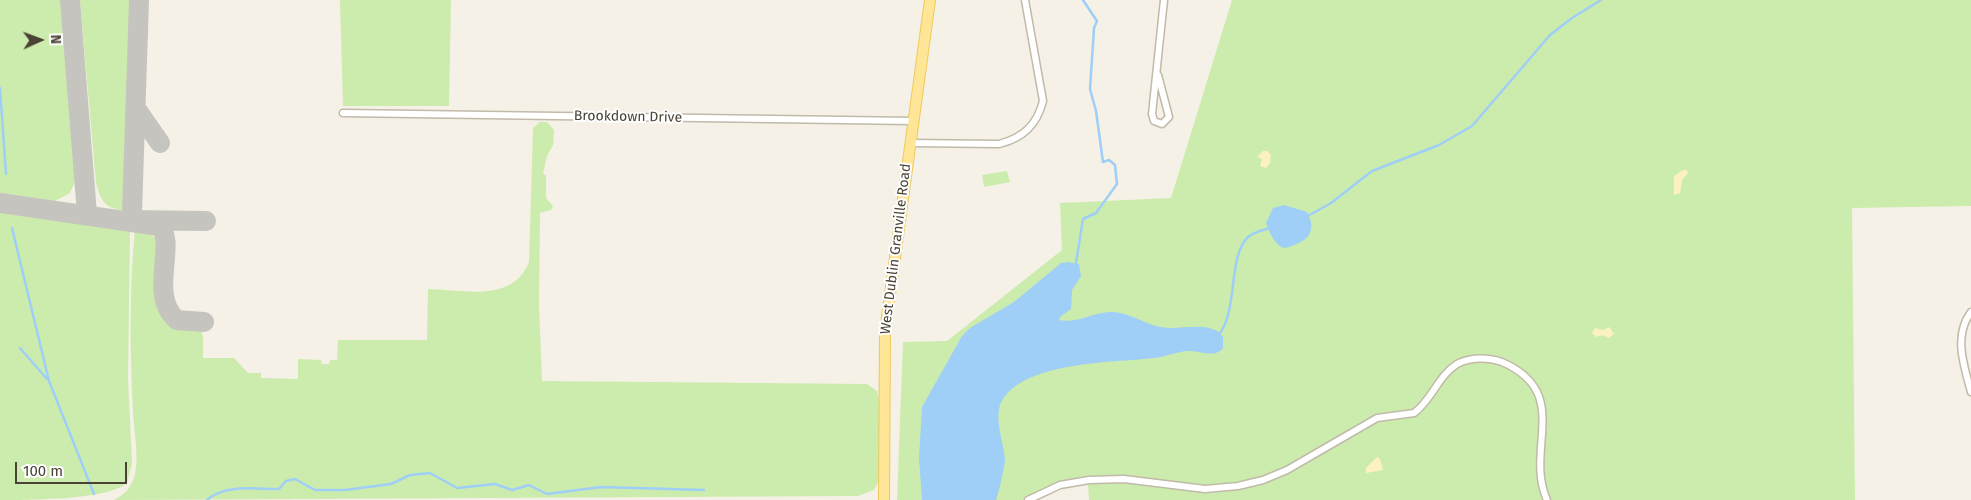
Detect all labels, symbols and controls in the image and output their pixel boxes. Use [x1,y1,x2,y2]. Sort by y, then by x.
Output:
north arrow [15,15,65,65]
text: N [47,35,64,44]
street label: Brookdown Drive [574,108,682,126]
street label: West Dublin Granville Road [877,163,915,335]
scale bar [18,452,130,484]
text: 100 m [23,462,63,480]

